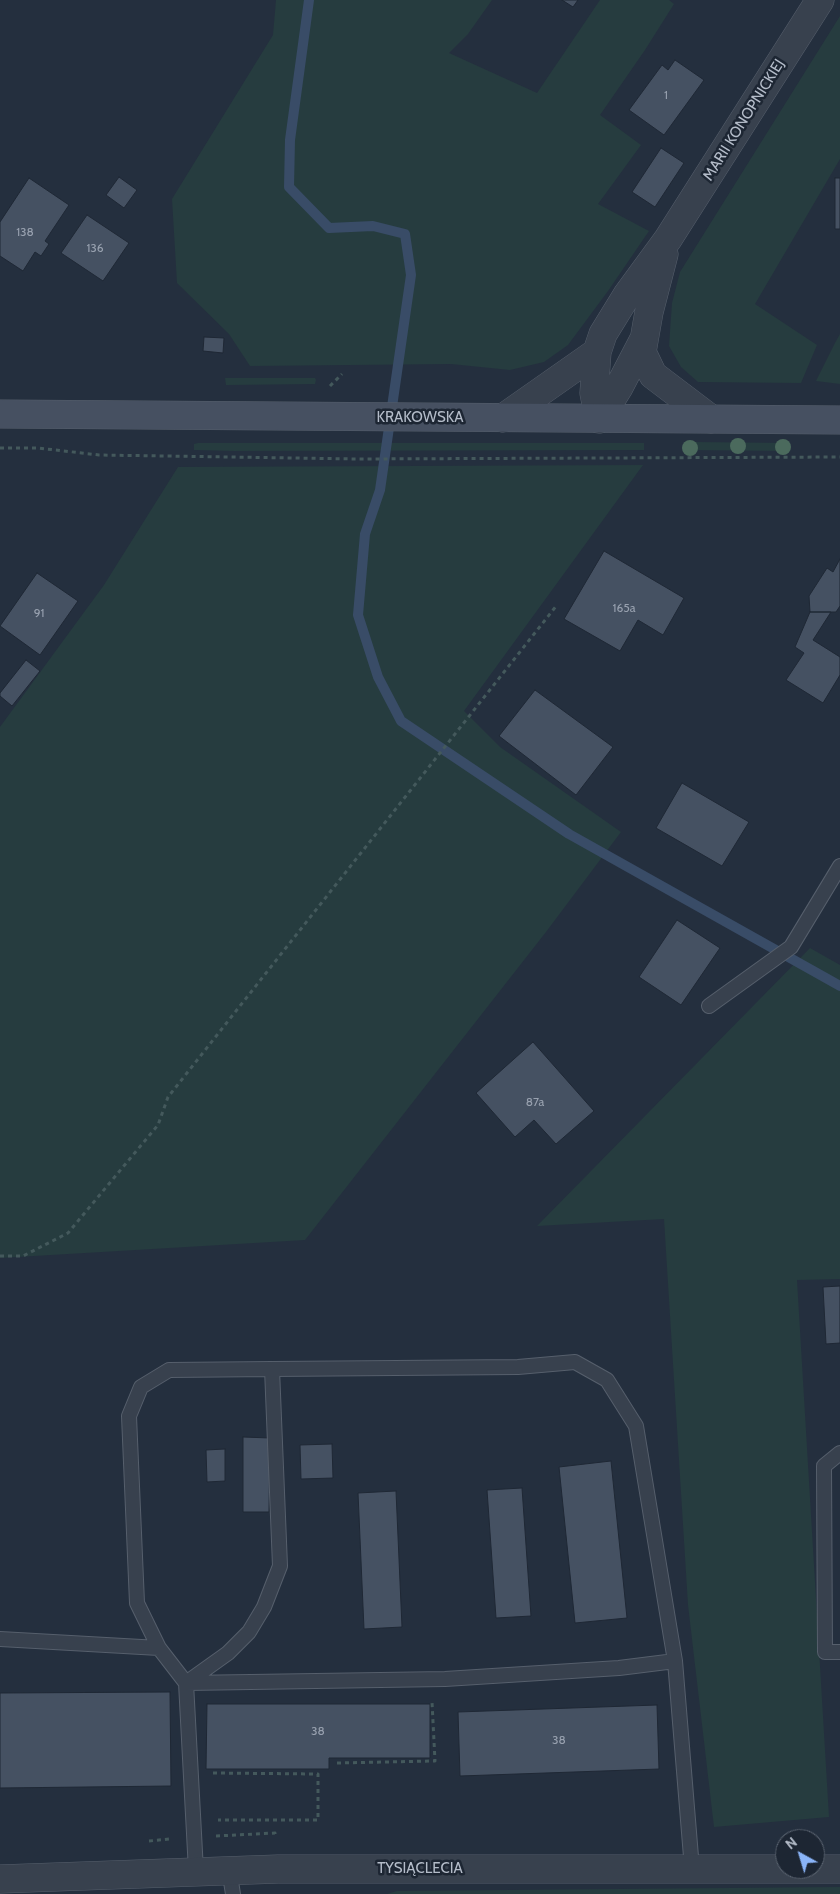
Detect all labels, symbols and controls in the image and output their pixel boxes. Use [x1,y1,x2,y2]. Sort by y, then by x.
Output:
street label: MARII KONOPNICKIEJ [699,56,789,184]
house number: 1 [664,88,668,102]
house number: 138 [16,225,34,239]
house number: 136 [86,241,104,255]
street label: KRAKOWSKA [377,409,463,427]
house number: 165a [613,601,635,615]
house number: 91 [34,606,44,620]
house number: 87a [526,1095,544,1109]
house number: 38 [311,1724,325,1738]
house number: 38 [552,1733,566,1747]
north arrow [775,1829,825,1879]
text: N [782,1833,801,1853]
street label: TYSIĄCLECIA [377,1860,463,1878]

